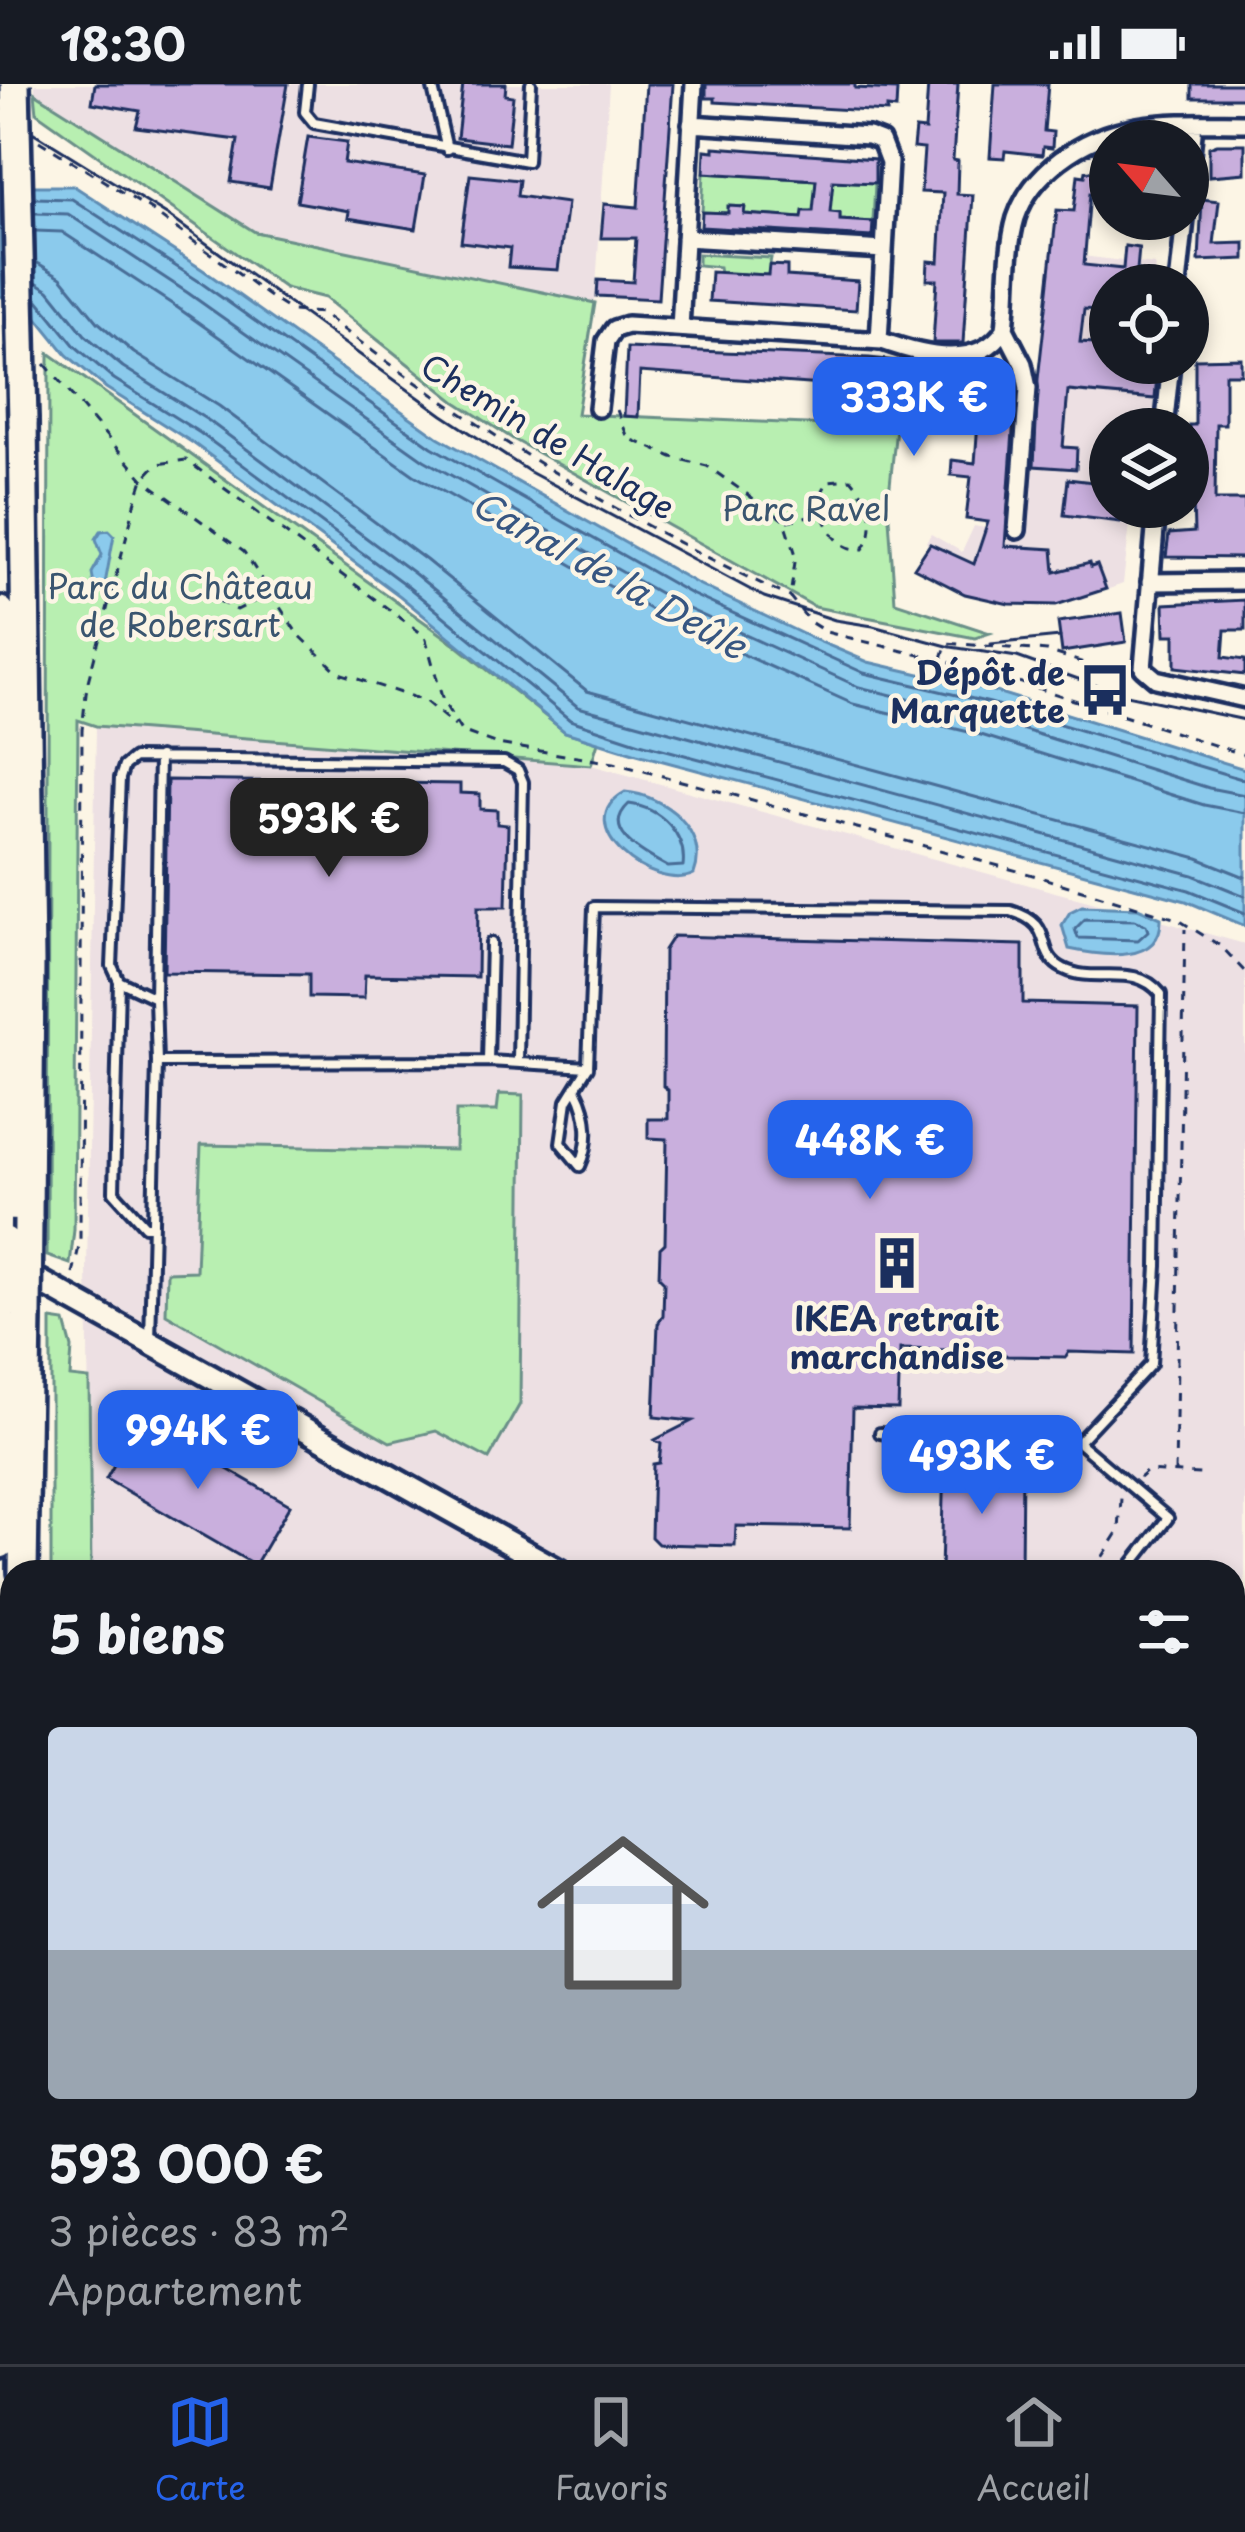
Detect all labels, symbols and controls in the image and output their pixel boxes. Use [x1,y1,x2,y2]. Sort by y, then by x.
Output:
text: 18:30 [60,8,186,76]
north arrow [1089,120,1209,240]
map controls [1089,120,1209,528]
button: locate [1089,264,1209,384]
street label: Chemin de Halage [412,339,686,531]
pin: 333K € [816,357,1012,459]
text: 333K € [840,366,988,425]
button: layers [1089,408,1209,528]
water label: Canal de la Deûle [463,475,758,672]
park label: Parc Ravel [722,482,890,532]
park label: Parc du Château de Robersart [47,560,313,648]
place label: Dépôt de Marquette [890,646,1065,734]
bus stop icon: Dépôt de Marquette [1076,661,1134,719]
pin: 593K € [231,778,427,880]
text: 593K € [257,787,401,846]
pin: 448K € [772,1100,968,1202]
text: 448K € [795,1109,945,1168]
building icon: IKEA retrait marchandise [868,1234,926,1292]
place label: IKEA retrait marchandise [790,1292,1004,1380]
pin: 994K € [100,1390,296,1492]
text: 994K € [125,1399,271,1458]
pin: 493K € [884,1415,1080,1517]
text: 493K € [909,1424,1055,1483]
text: 5 biens [48,1594,225,1671]
icon: filters [1131,1599,1197,1665]
icon: home [515,1805,731,2021]
text: 593 000 € [48,2123,324,2200]
text: 3 pièces · 83 m² [48,2200,350,2259]
text: Appartement [48,2259,302,2318]
tab: Carte [154,2389,246,2511]
tab: Favoris [555,2389,668,2511]
tab: Accueil [977,2389,1091,2511]

